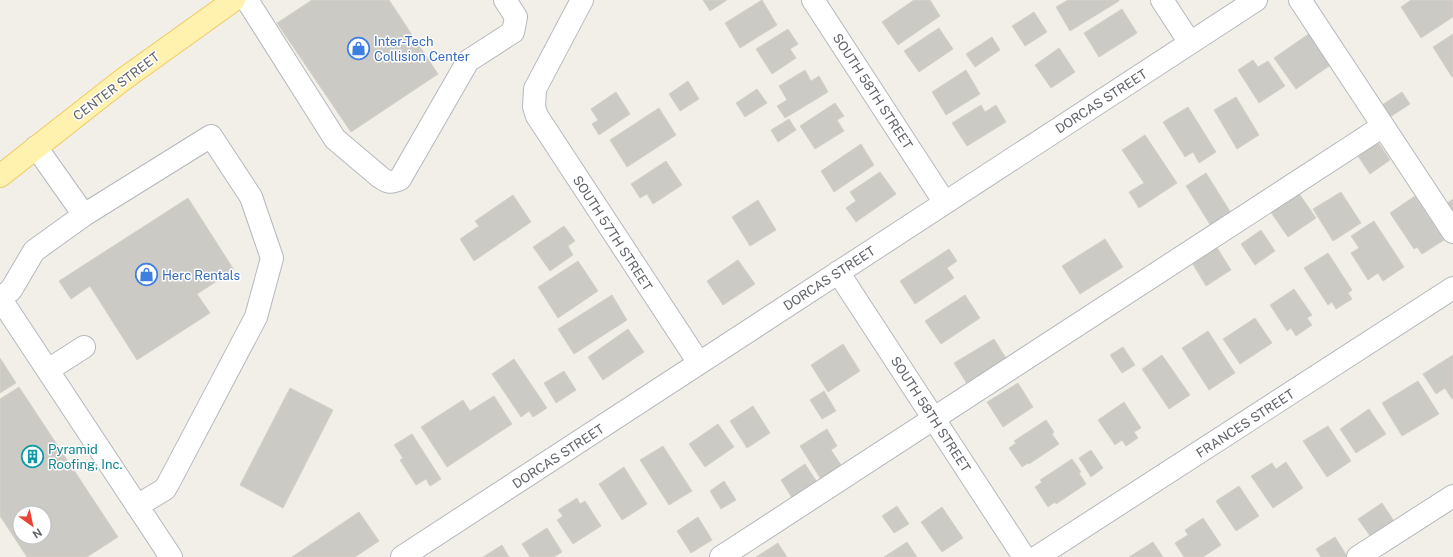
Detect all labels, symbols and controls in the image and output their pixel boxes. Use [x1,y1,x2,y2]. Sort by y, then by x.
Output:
street label: SOUTH 58TH STREET [830,31,916,152]
place label: Inter-Tech Collision Center [374,34,470,64]
shop icon: Inter-Tech Collision Center [345,35,371,61]
street label: CENTER STREET [70,49,163,124]
street label: DORCAS STREET [1053,66,1150,137]
street label: SOUTH 57TH STREET [570,173,656,294]
street label: DORCAS STREET [781,243,878,314]
shop icon: Herc Rentals [134,262,160,288]
place label: Herc Rentals [162,268,240,283]
street label: SOUTH 58TH STREET [888,354,974,475]
street label: FRANCES STREET [1194,386,1297,461]
street label: DORCAS STREET [510,421,607,492]
place label: Pyramid Roofing, Inc. [48,442,122,472]
building icon: Pyramid Roofing, Inc. [19,443,45,469]
north arrow [12,505,52,545]
text: N [31,526,44,541]

